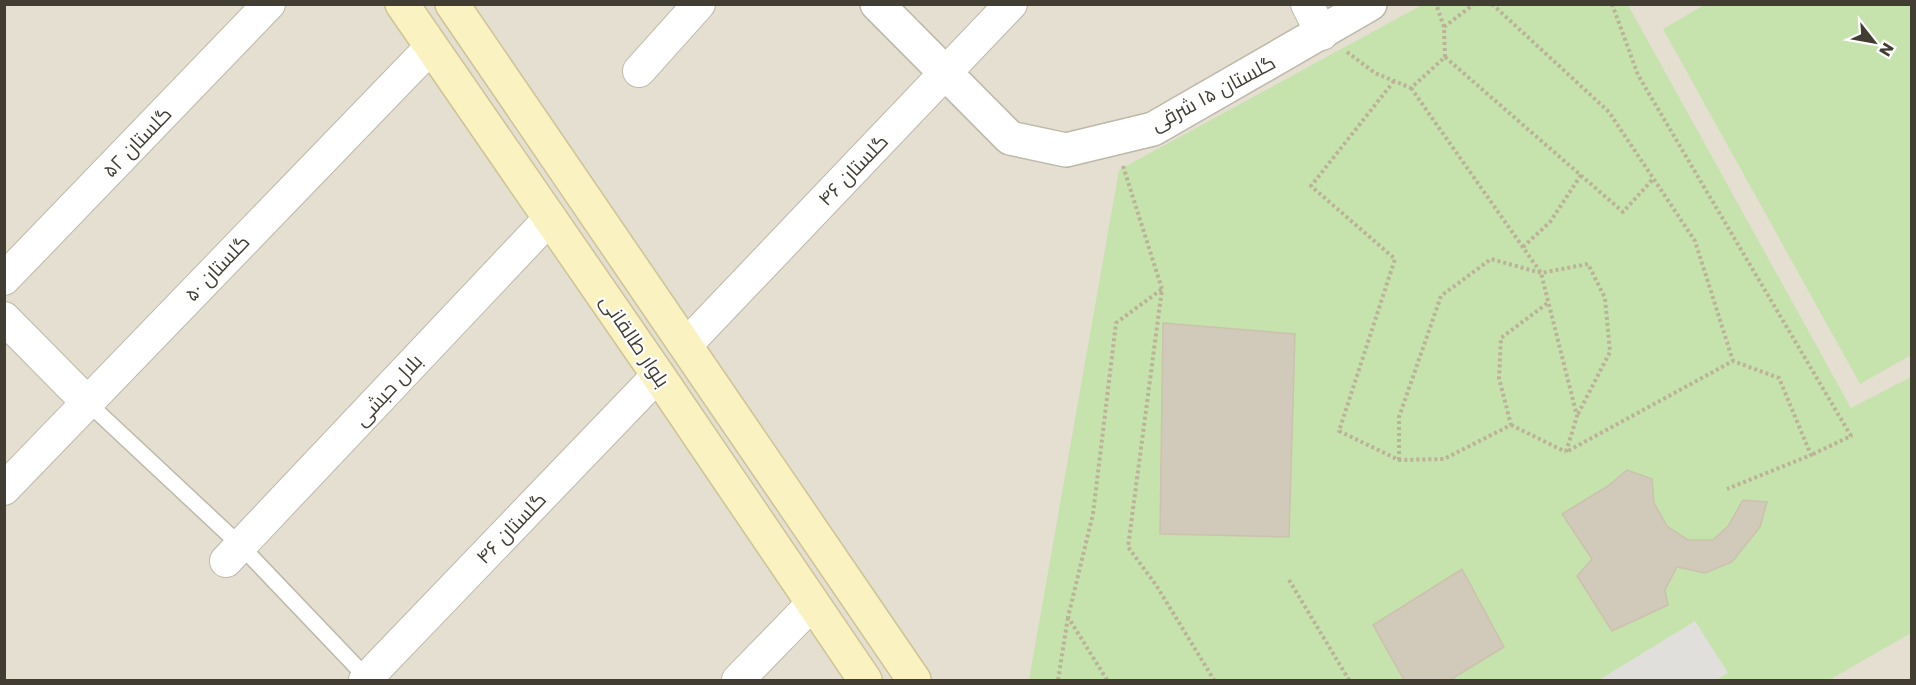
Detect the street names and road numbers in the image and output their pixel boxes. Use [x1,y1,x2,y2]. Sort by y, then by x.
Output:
street label: گلستان ۱۵ شرقی [1146,48,1280,138]
street label: گلستان ۵۲ [96,100,178,184]
street label: گلستان ۴۶ [812,128,894,212]
street label: گلستان ۵۰ [178,228,256,308]
street label: بلوار طالقانی [593,289,677,393]
street label: بلال حبشی [347,348,429,432]
street label: گلستان ۴۶ [470,486,552,570]

